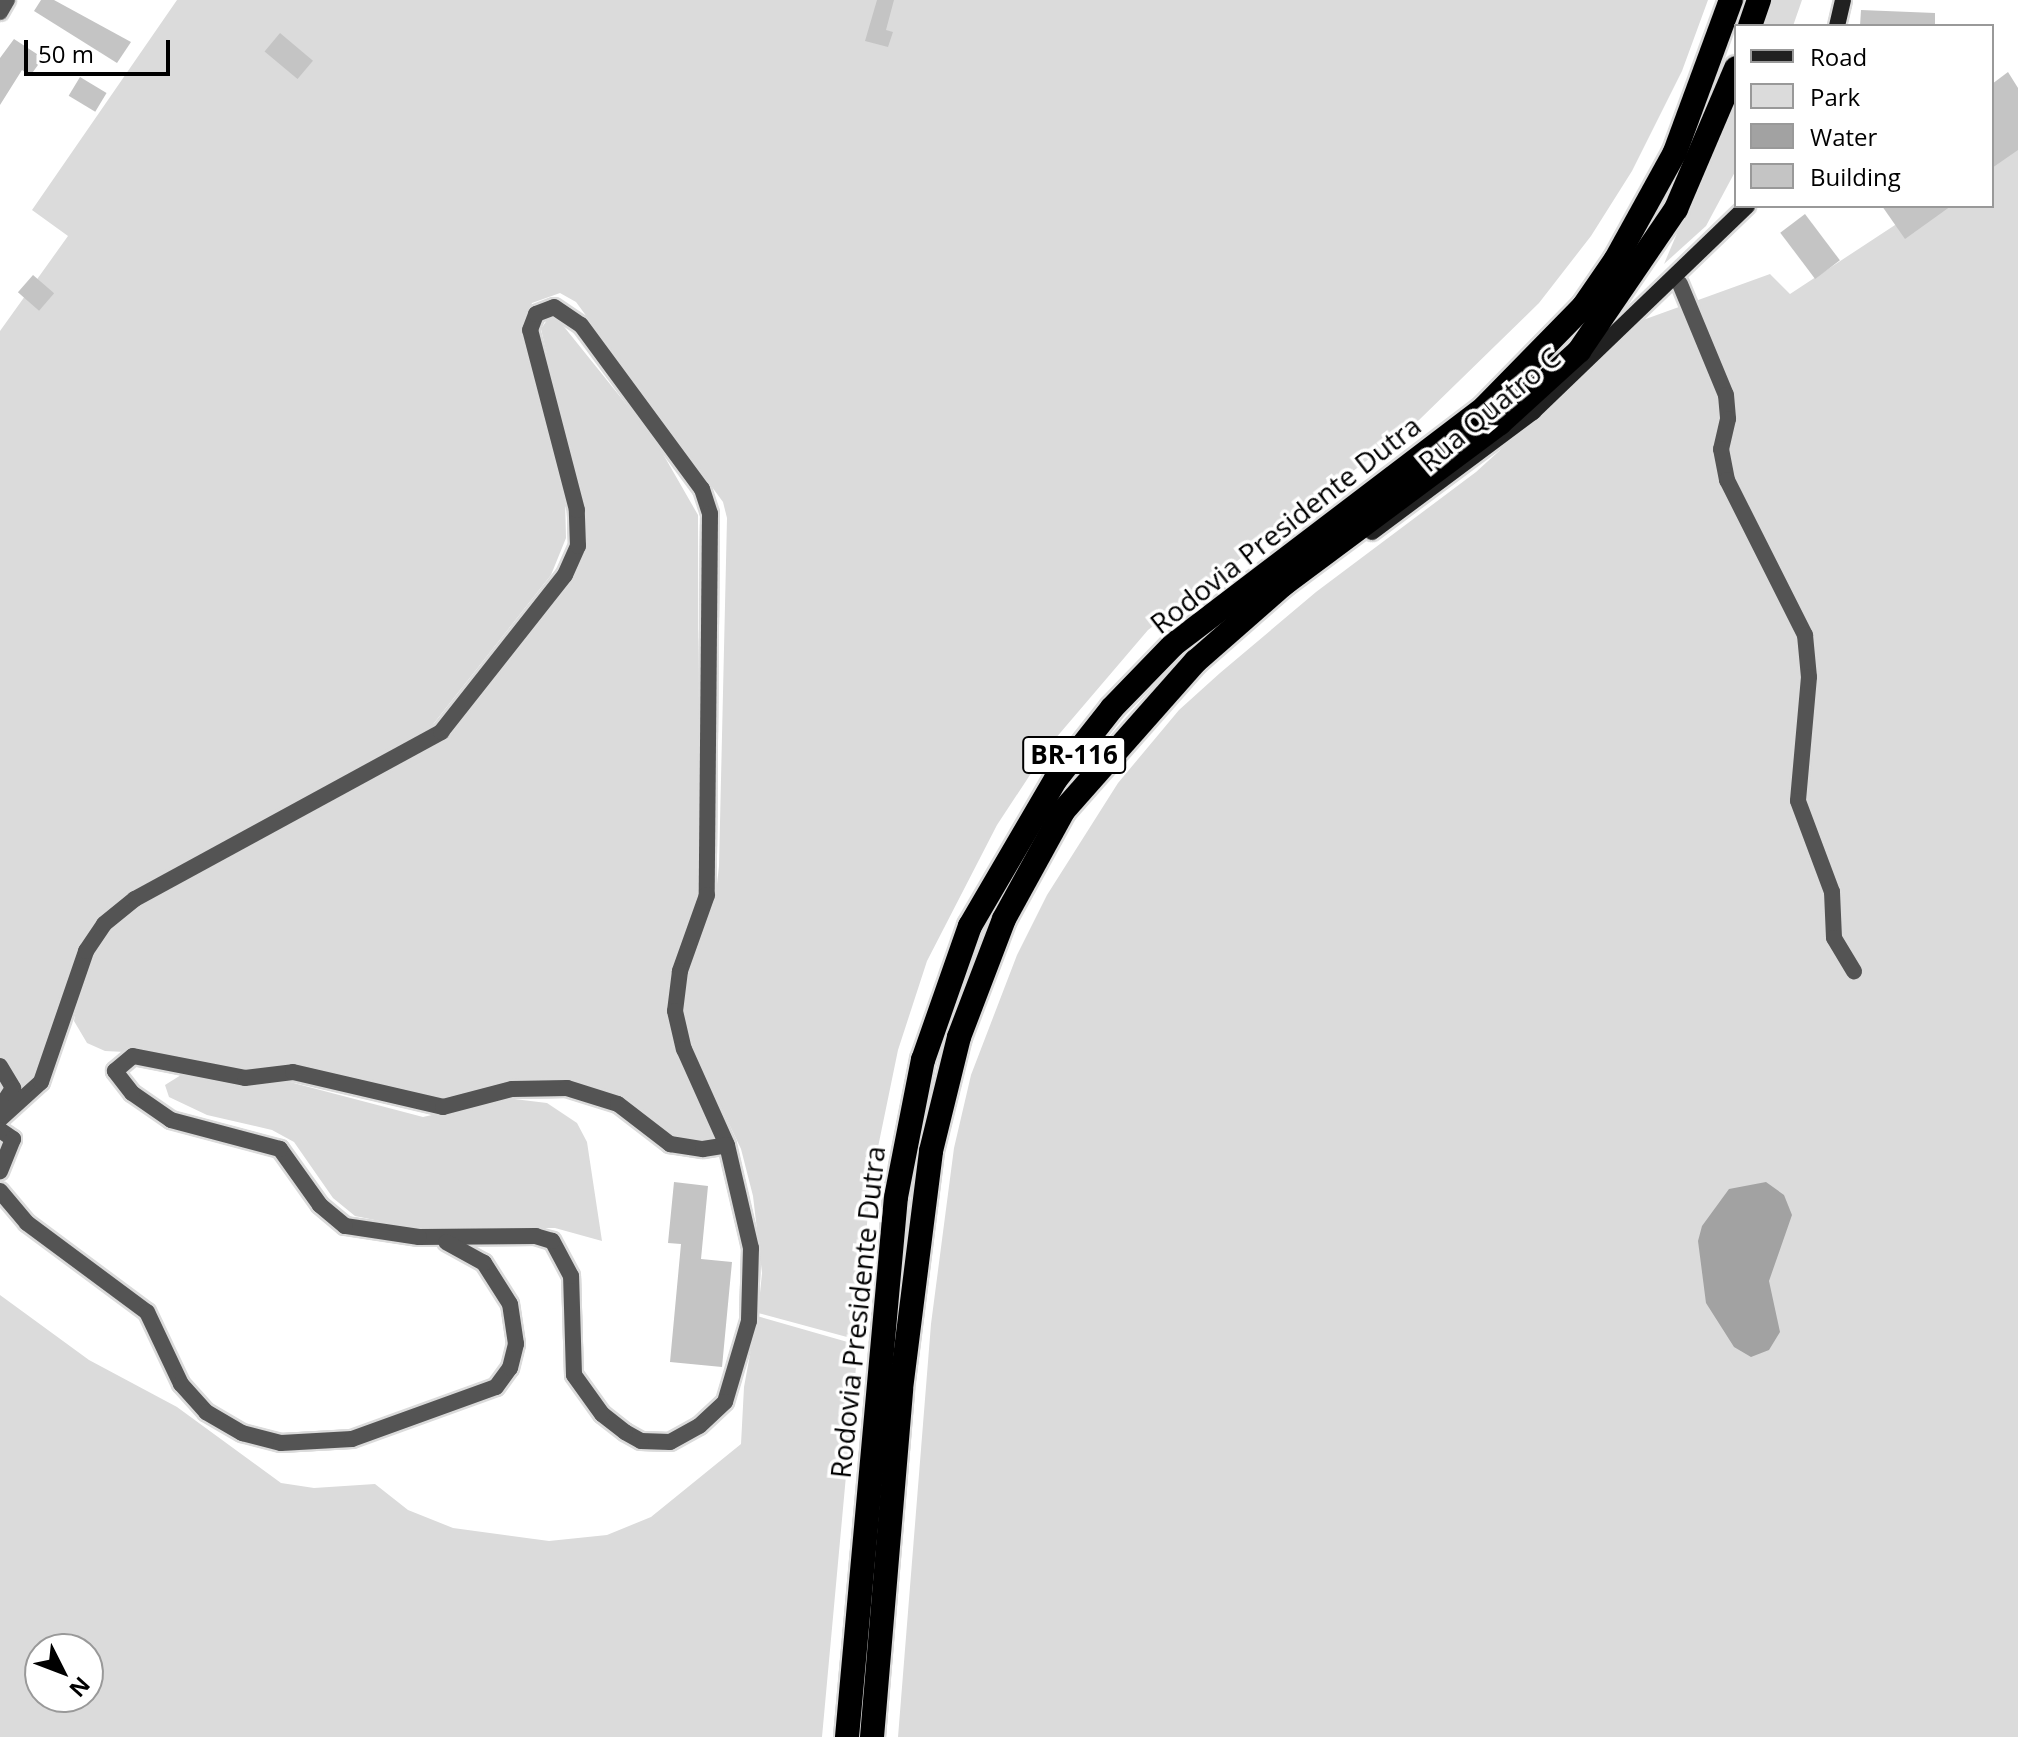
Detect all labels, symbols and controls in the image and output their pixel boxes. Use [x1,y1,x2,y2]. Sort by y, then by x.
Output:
scale bar [28,24,174,74]
legend [1734,24,1994,208]
text: 50 m [38,37,94,70]
text: Road [1810,40,1867,73]
text: Park [1810,80,1860,113]
text: Water [1810,120,1877,153]
text: Building [1810,160,1901,193]
street label: Rua Quatro C [1411,340,1567,478]
street label: Rodovia Presidente Dutra [1143,408,1427,640]
road number: BR-116 [1022,733,1126,777]
street label: Rodovia Presidente Dutra [823,1144,891,1480]
north arrow [24,1633,104,1713]
text: N [63,1671,97,1704]

